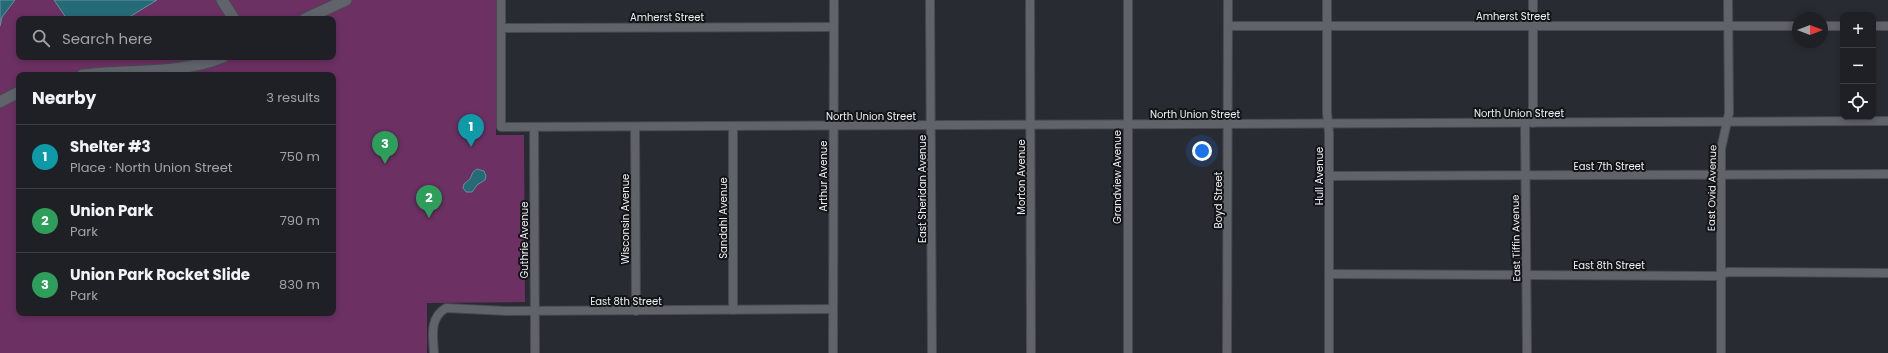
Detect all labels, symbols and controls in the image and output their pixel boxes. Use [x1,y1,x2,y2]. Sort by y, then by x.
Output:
street label: Amherst Street [1476,9,1550,24]
street label: Amherst Street [630,10,704,25]
north arrow [1792,12,1828,48]
map controls [1840,12,1876,120]
button: + [1840,12,1876,48]
search box [16,16,336,60]
icon: search [30,27,52,49]
text: Search here [62,28,152,49]
button: − [1840,48,1876,84]
button: locate [1840,84,1876,120]
text: Nearby [32,86,96,110]
text: 3 results [266,88,320,107]
street label: North Union Street [1474,106,1564,121]
street label: North Union Street [1150,107,1240,122]
street label: North Union Street [826,109,916,124]
pin: 1 [458,114,484,147]
street label: Grandview Avenue [1110,130,1125,224]
pin: 3 [372,131,398,164]
street label: East Sheridan Avenue [915,135,930,243]
text: Shelter #3 [70,136,151,157]
street label: Morton Avenue [1014,139,1029,215]
street label: Arthur Avenue [816,141,831,211]
your location [1192,141,1212,161]
street label: East Ovid Avenue [1704,145,1720,231]
text: 1 [43,147,47,166]
text: 750 m [280,147,320,166]
street label: Hull Avenue [1312,147,1327,205]
text: Place · North Union Street [70,158,232,177]
street label: East 7th Street [1574,159,1645,174]
street label: Boyd Street [1211,171,1226,228]
street label: Wisconsin Avenue [618,174,633,264]
street label: Sandahl Avenue [716,177,731,259]
pin: 2 [416,185,442,218]
street label: East Tiffin Avenue [1508,194,1524,282]
text: Union Park [70,200,153,221]
street label: Guthrie Avenue [517,202,532,278]
text: 2 [41,211,49,230]
text: 790 m [280,211,320,230]
text: Park [70,222,98,241]
street label: East 8th Street [1573,258,1645,273]
text: Union Park Rocket Slide [70,264,250,285]
text: 3 [41,275,49,294]
text: 830 m [279,275,320,294]
text: Park [70,286,98,305]
street label: East 8th Street [590,294,662,309]

